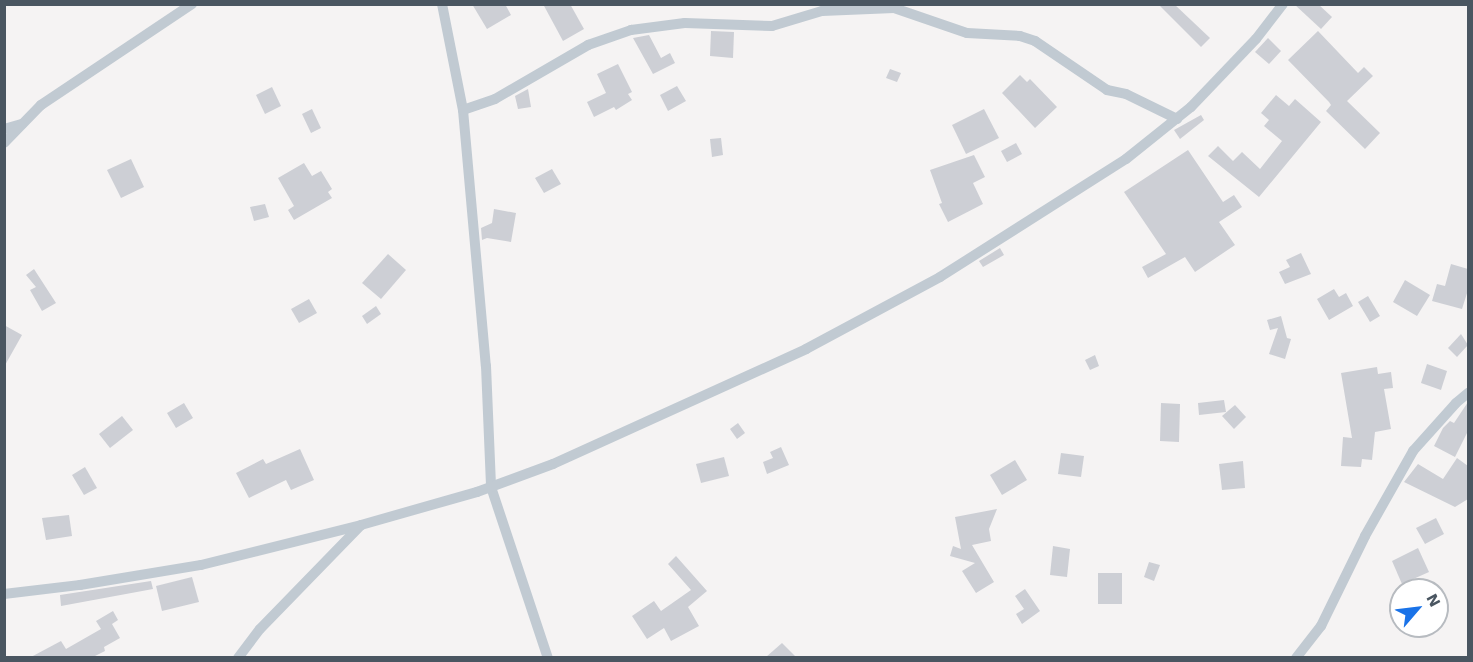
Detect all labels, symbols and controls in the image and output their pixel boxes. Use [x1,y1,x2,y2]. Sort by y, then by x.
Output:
north arrow [1389,578,1449,638]
text: N [1422,591,1445,610]

